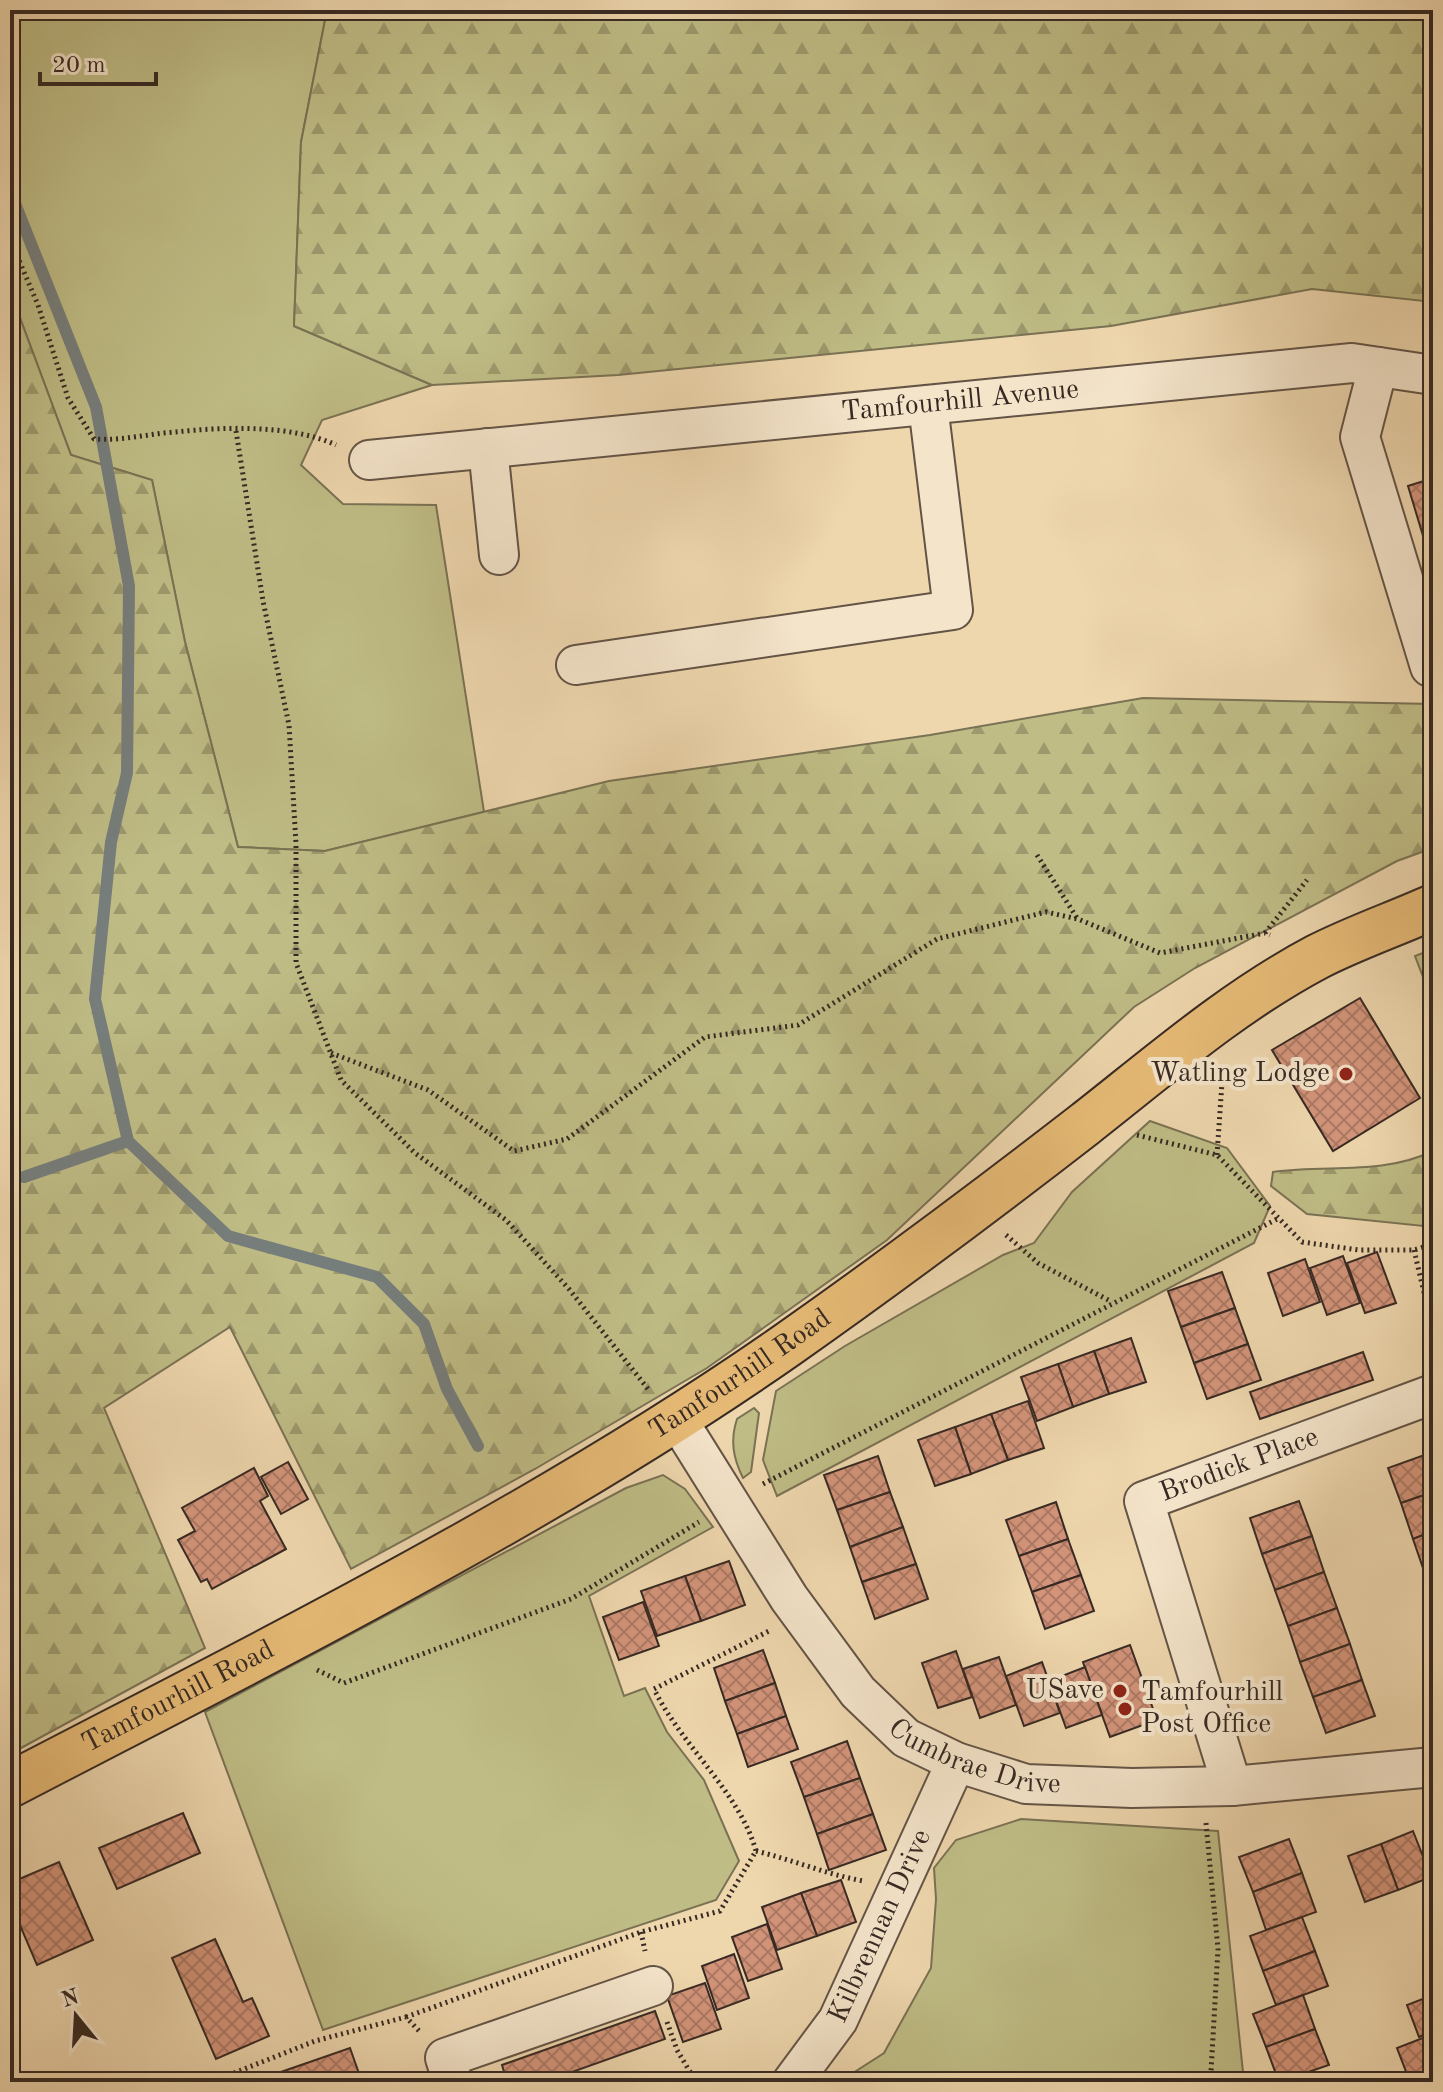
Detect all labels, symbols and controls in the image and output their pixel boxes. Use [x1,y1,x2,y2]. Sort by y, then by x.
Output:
scale bar [40,36,156,86]
text: 20 m [52,54,106,78]
street label: Tamfourhill Avenue [840,376,1080,427]
place label: Watling Lodge [1150,1060,1330,1088]
marker: Watling Lodge [1337,1065,1355,1083]
street label: Tamfourhill Road [645,1304,836,1446]
street label: Brodick Place [1156,1424,1323,1508]
street label: Tamfourhill Road [78,1636,279,1759]
place label: USave [1025,1677,1104,1705]
place label: Tamfourhill Post Office [1141,1679,1283,1739]
marker: USave [1111,1682,1129,1700]
marker: Tamfourhill Post Office [1116,1700,1134,1718]
street label: Cumbrae Drive [882,1714,1061,1799]
street label: Kilbrennan Drive [824,1825,937,2028]
north arrow [36,1976,116,2056]
text: N [59,1986,82,2012]

